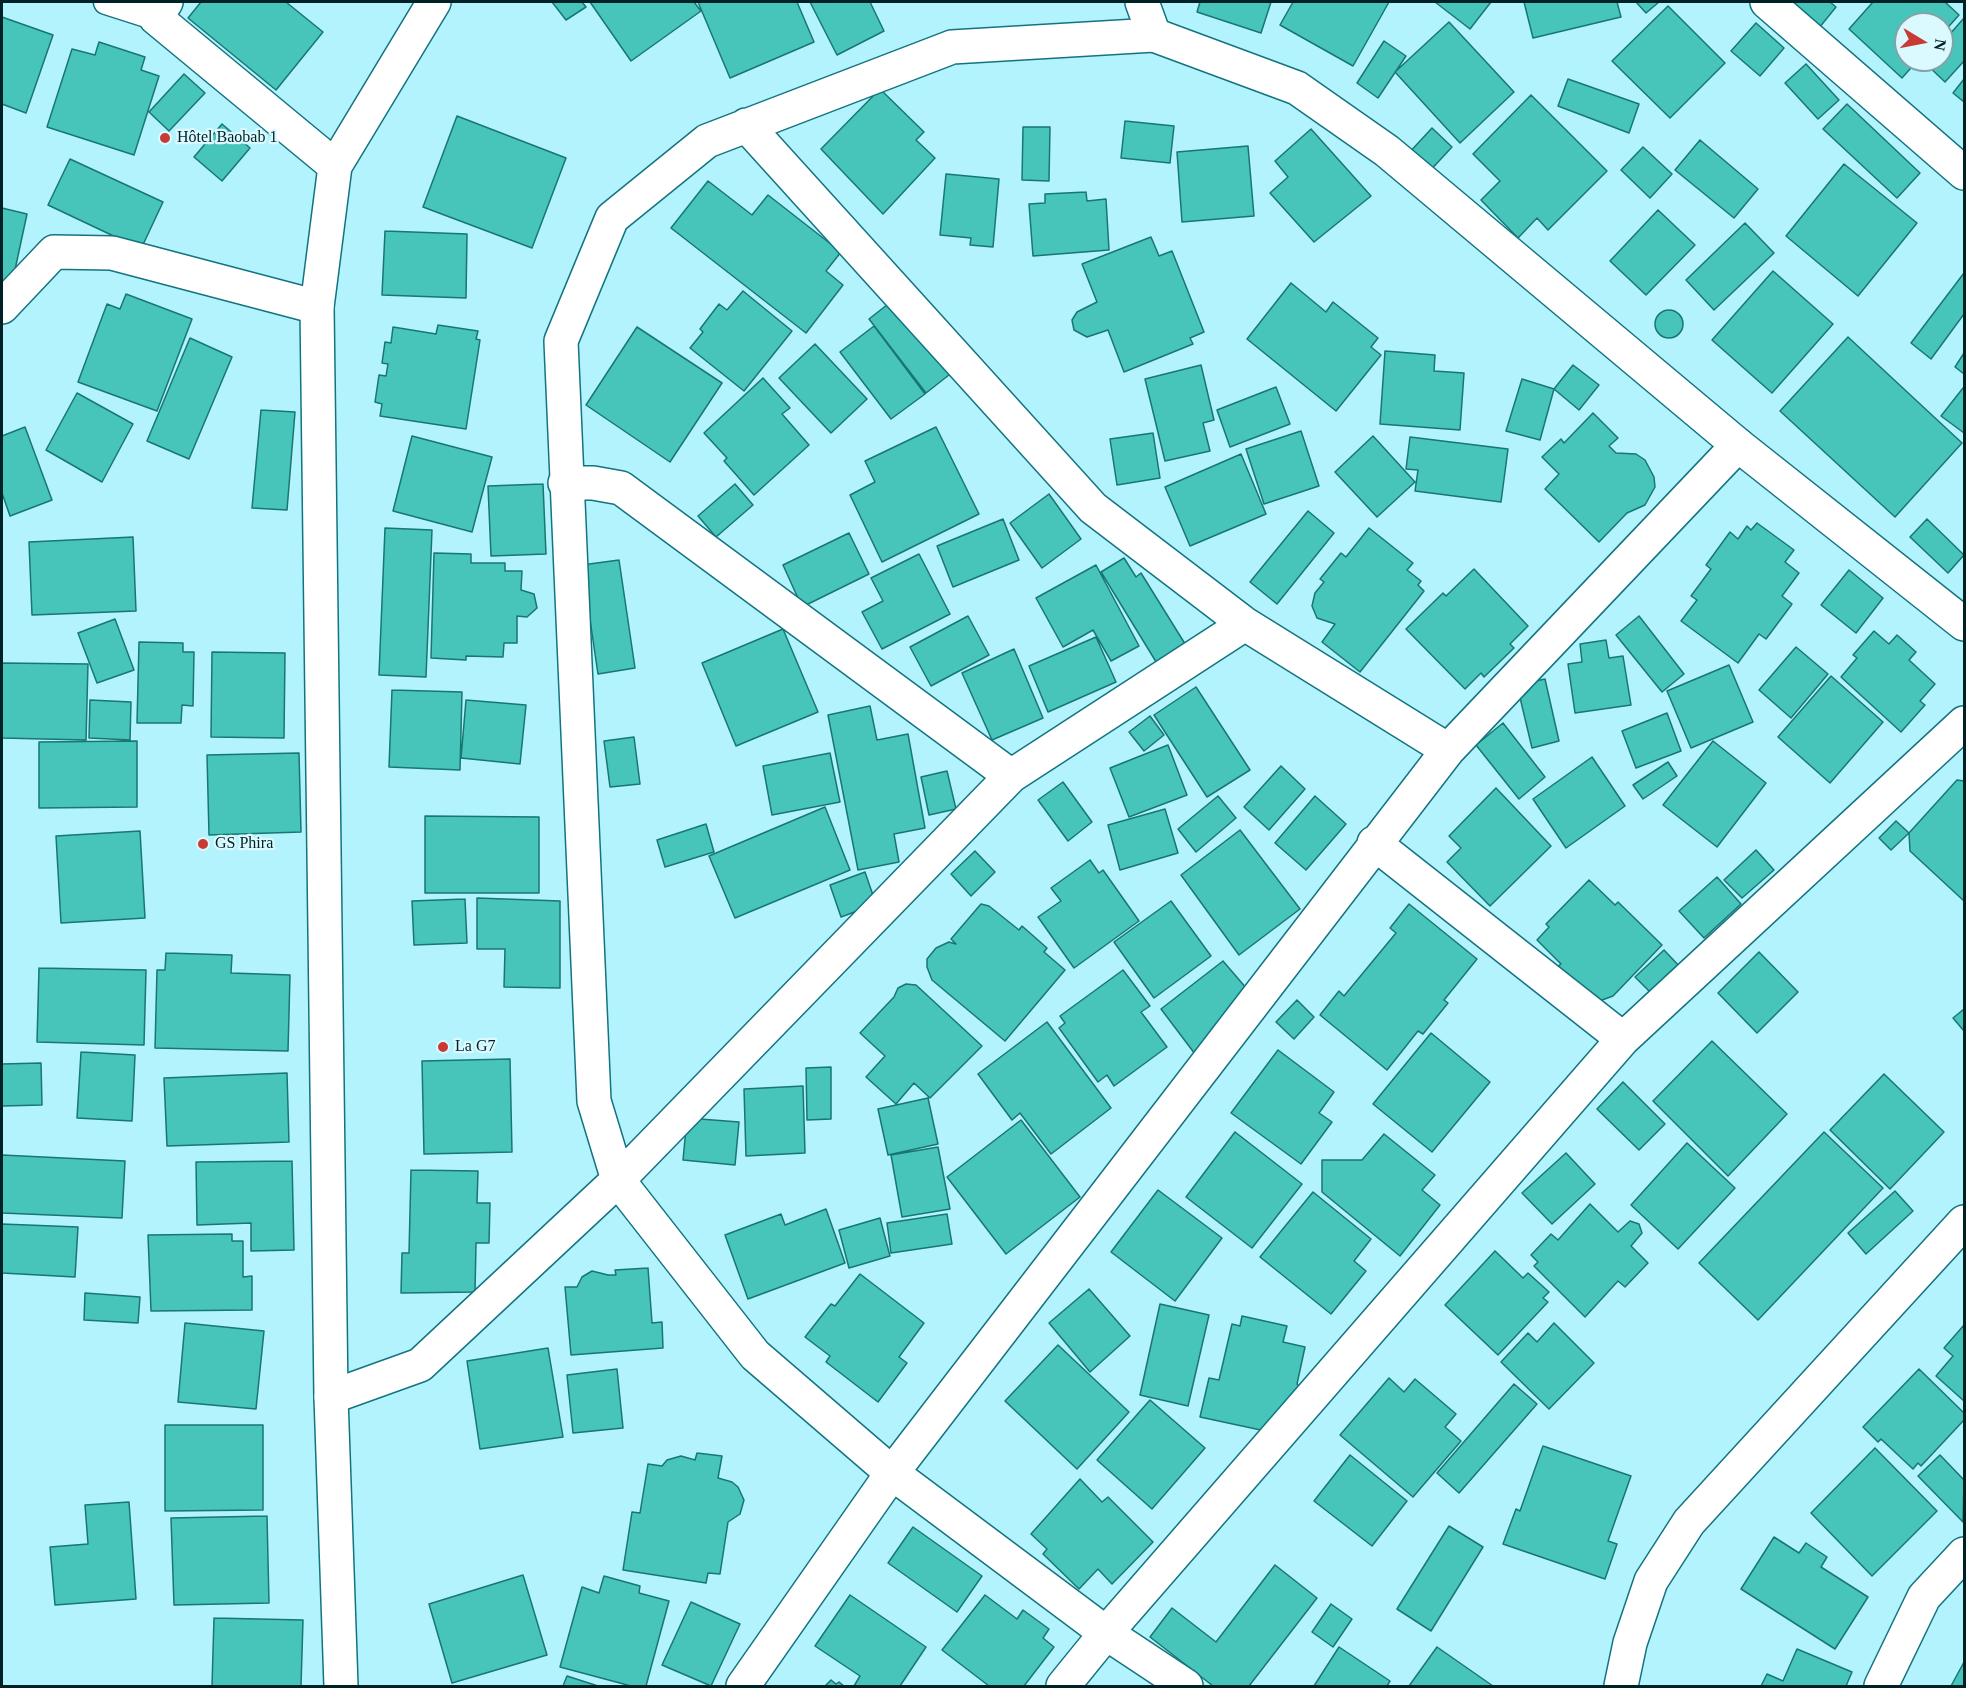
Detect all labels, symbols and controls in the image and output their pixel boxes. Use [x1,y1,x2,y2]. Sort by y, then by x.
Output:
north arrow [1894,12,1954,72]
text: N [1931,38,1950,52]
place label: Hôtel Baobab 1 [177,128,277,148]
marker: Hôtel Baobab 1 [158,131,172,145]
place label: GS Phira [215,834,273,854]
marker: GS Phira [196,837,210,851]
place label: La G7 [455,1037,495,1057]
marker: La G7 [436,1040,450,1054]

